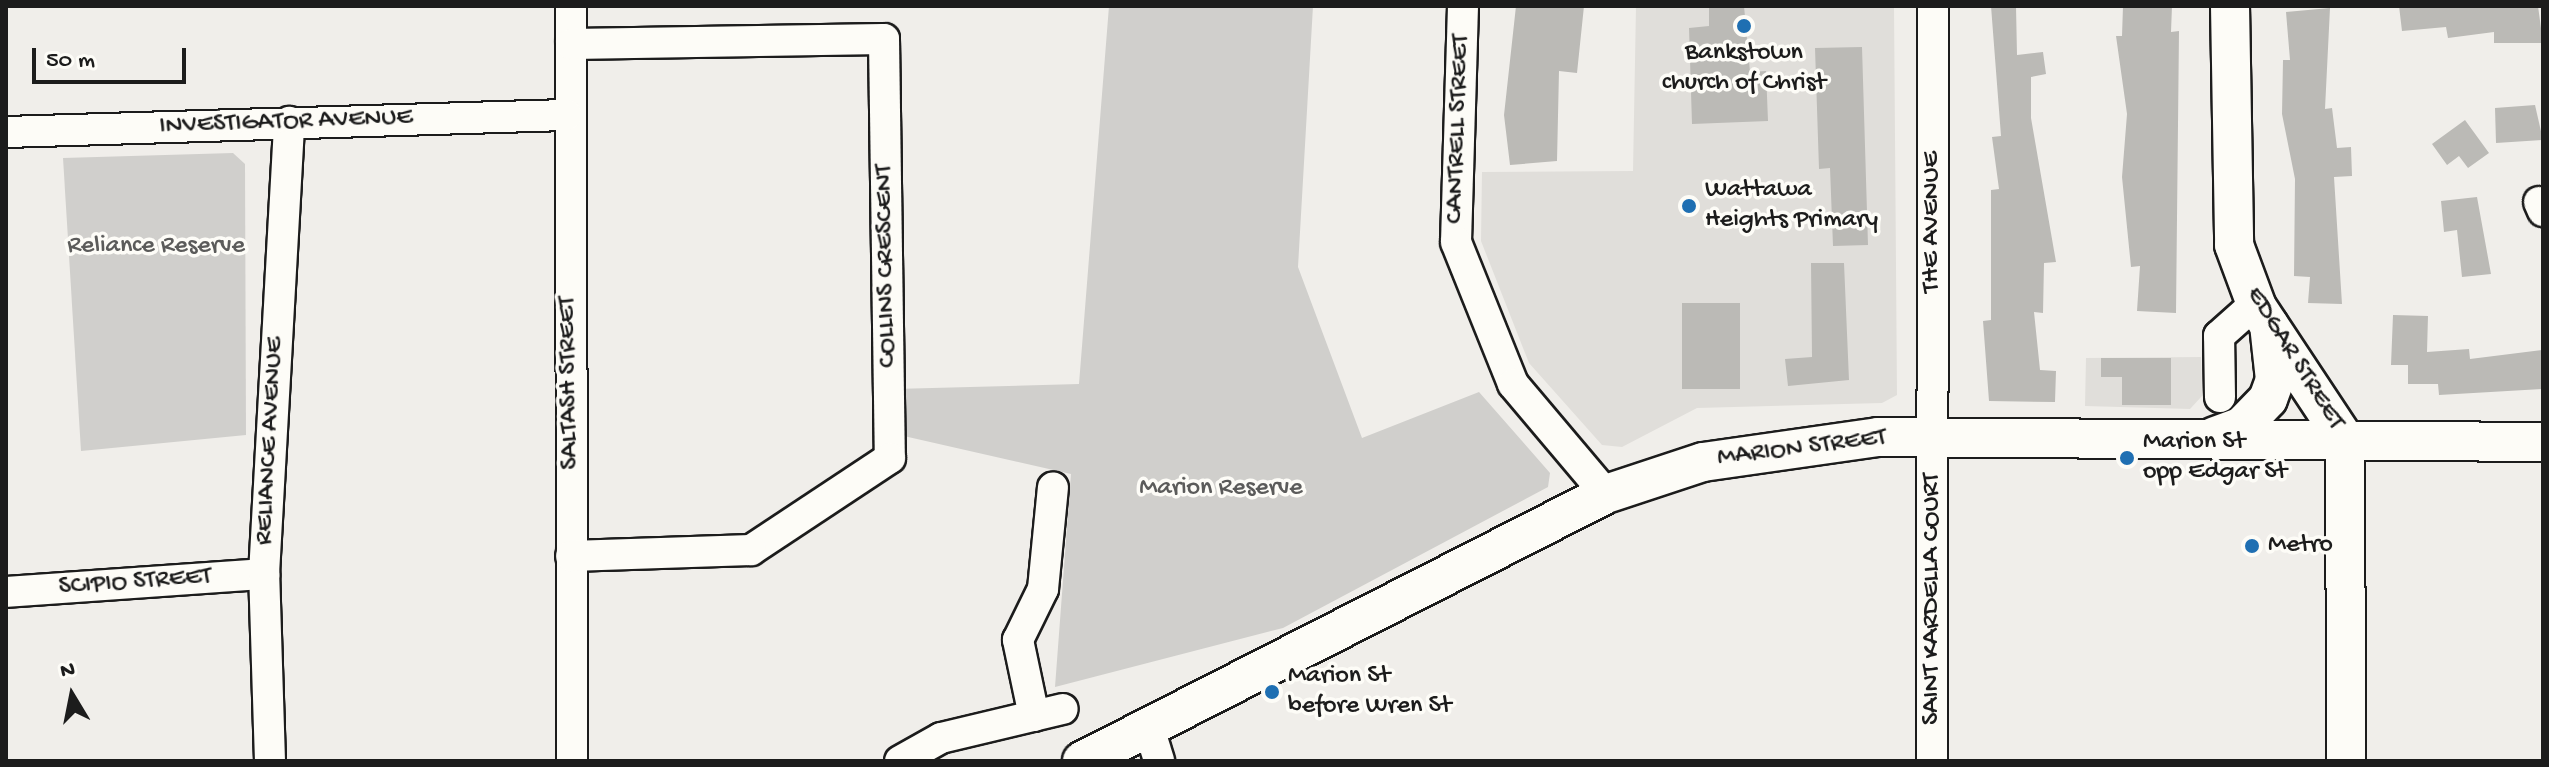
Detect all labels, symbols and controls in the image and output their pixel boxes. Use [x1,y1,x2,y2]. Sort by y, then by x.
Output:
marker: Bankstown church of Christ [1735,17,1753,35]
scale bar [36,32,190,82]
street label: CANTRELL STREET [1440,34,1478,224]
place label: Bankstown church of Christ [1662,38,1826,100]
text: 50 m [46,47,95,76]
street label: INVESTIGATOR AVENUE [159,103,413,143]
street label: THE AVENUE [1917,151,1949,293]
street label: COLLINS CRESCENT [870,164,904,368]
place label: Wattawa Heights Primary [1705,175,1878,236]
marker: Wattawa Heights Primary [1680,197,1698,215]
park label: Reliance Reserve [67,231,245,263]
street label: EDGAR STREET [2238,282,2350,436]
street label: SALTASH STREET [553,296,587,470]
street label: RELIANCE AVENUE [250,336,292,546]
street label: MARION STREET [1716,423,1888,475]
place label: Marion St opp Edgar St [2143,427,2287,488]
marker: Marion St opp Edgar St [2118,449,2136,467]
park label: Marion Reserve [1139,473,1303,505]
street label: SAINT KARDELLA COURT [1917,473,1949,725]
place label: Metro [2268,530,2333,562]
marker: Metro [2243,537,2261,555]
street label: SCIPIO STREET [58,562,212,604]
north arrow [32,655,112,735]
text: N [58,657,77,685]
place label: Marion St before Wren St [1288,661,1451,722]
marker: Marion St before Wren St [1263,683,1281,701]

